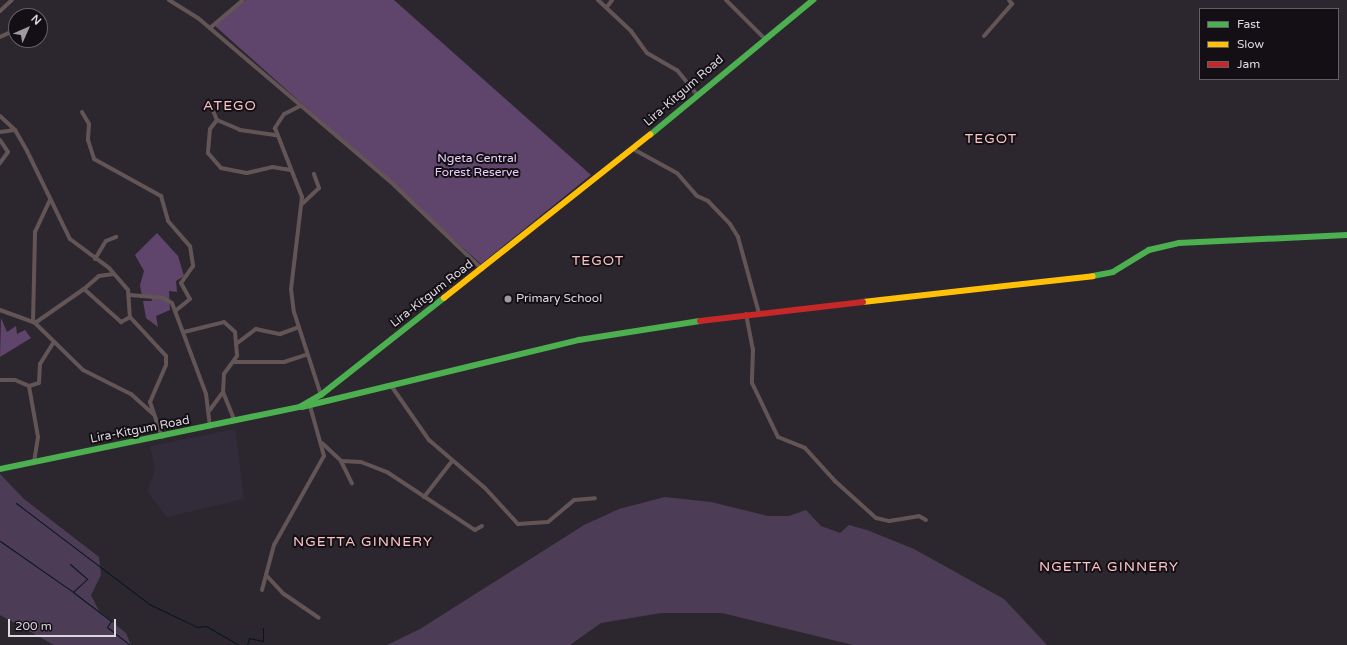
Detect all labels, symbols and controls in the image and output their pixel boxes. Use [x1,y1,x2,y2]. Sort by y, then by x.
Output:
north arrow [8,8,48,48]
legend [1199,8,1339,80]
text: N [28,12,44,28]
text: Fast [1237,17,1260,31]
text: Slow [1237,37,1264,51]
street label: Lira-Kitgum Road [641,52,727,130]
text: Jam [1237,57,1260,71]
district label: ATEGO [203,98,257,114]
district label: TEGOT [965,131,1017,147]
park label: Ngeta Central Forest Reserve [435,152,519,180]
district label: TEGOT [572,253,624,269]
street label: Lira-Kitgum Road [388,257,476,331]
place label: Primary School [516,292,602,306]
marker: Primary School [503,294,513,304]
street label: Lira-Kitgum Road [89,413,191,447]
district label: NGETTA GINNERY [293,534,433,550]
district label: NGETTA GINNERY [1039,559,1179,575]
scale bar [10,611,118,637]
text: 200 m [15,619,52,633]

